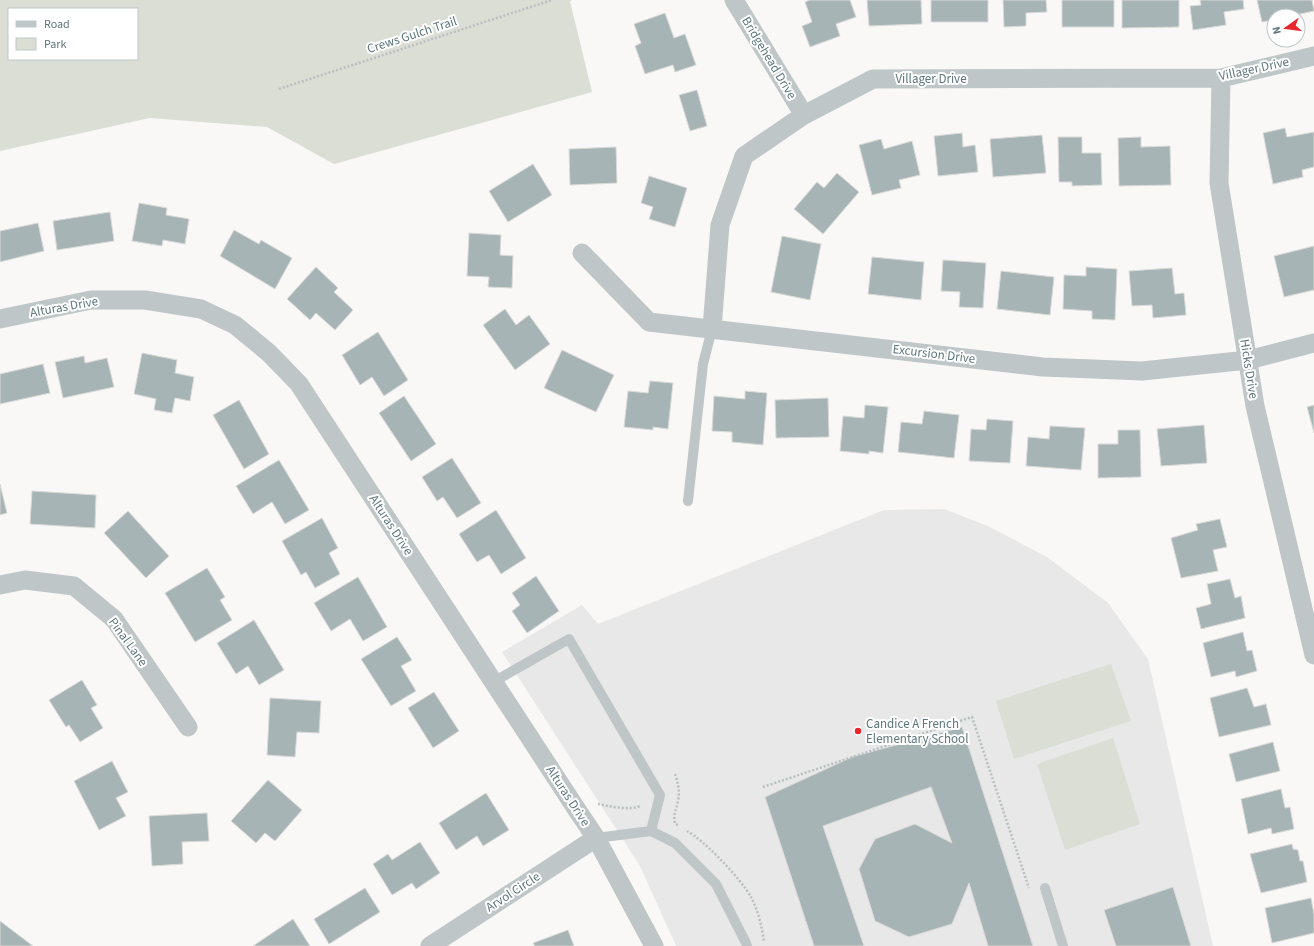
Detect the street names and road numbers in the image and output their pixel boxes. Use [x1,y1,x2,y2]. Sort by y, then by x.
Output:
street label: Crews Gulch Trail [365,12,459,58]
street label: Bridgehead Drive [737,13,801,103]
street label: Villager Drive [1217,53,1291,85]
street label: Villager Drive [895,70,967,88]
street label: Alturas Drive [29,292,99,322]
street label: Hicks Drive [1235,338,1263,400]
street label: Excursion Drive [892,340,976,368]
street label: Alturas Drive [365,491,417,559]
street label: Pinal Lane [104,614,152,670]
street label: Alturas Drive [542,762,594,830]
street label: Arvol Circle [482,868,544,916]

